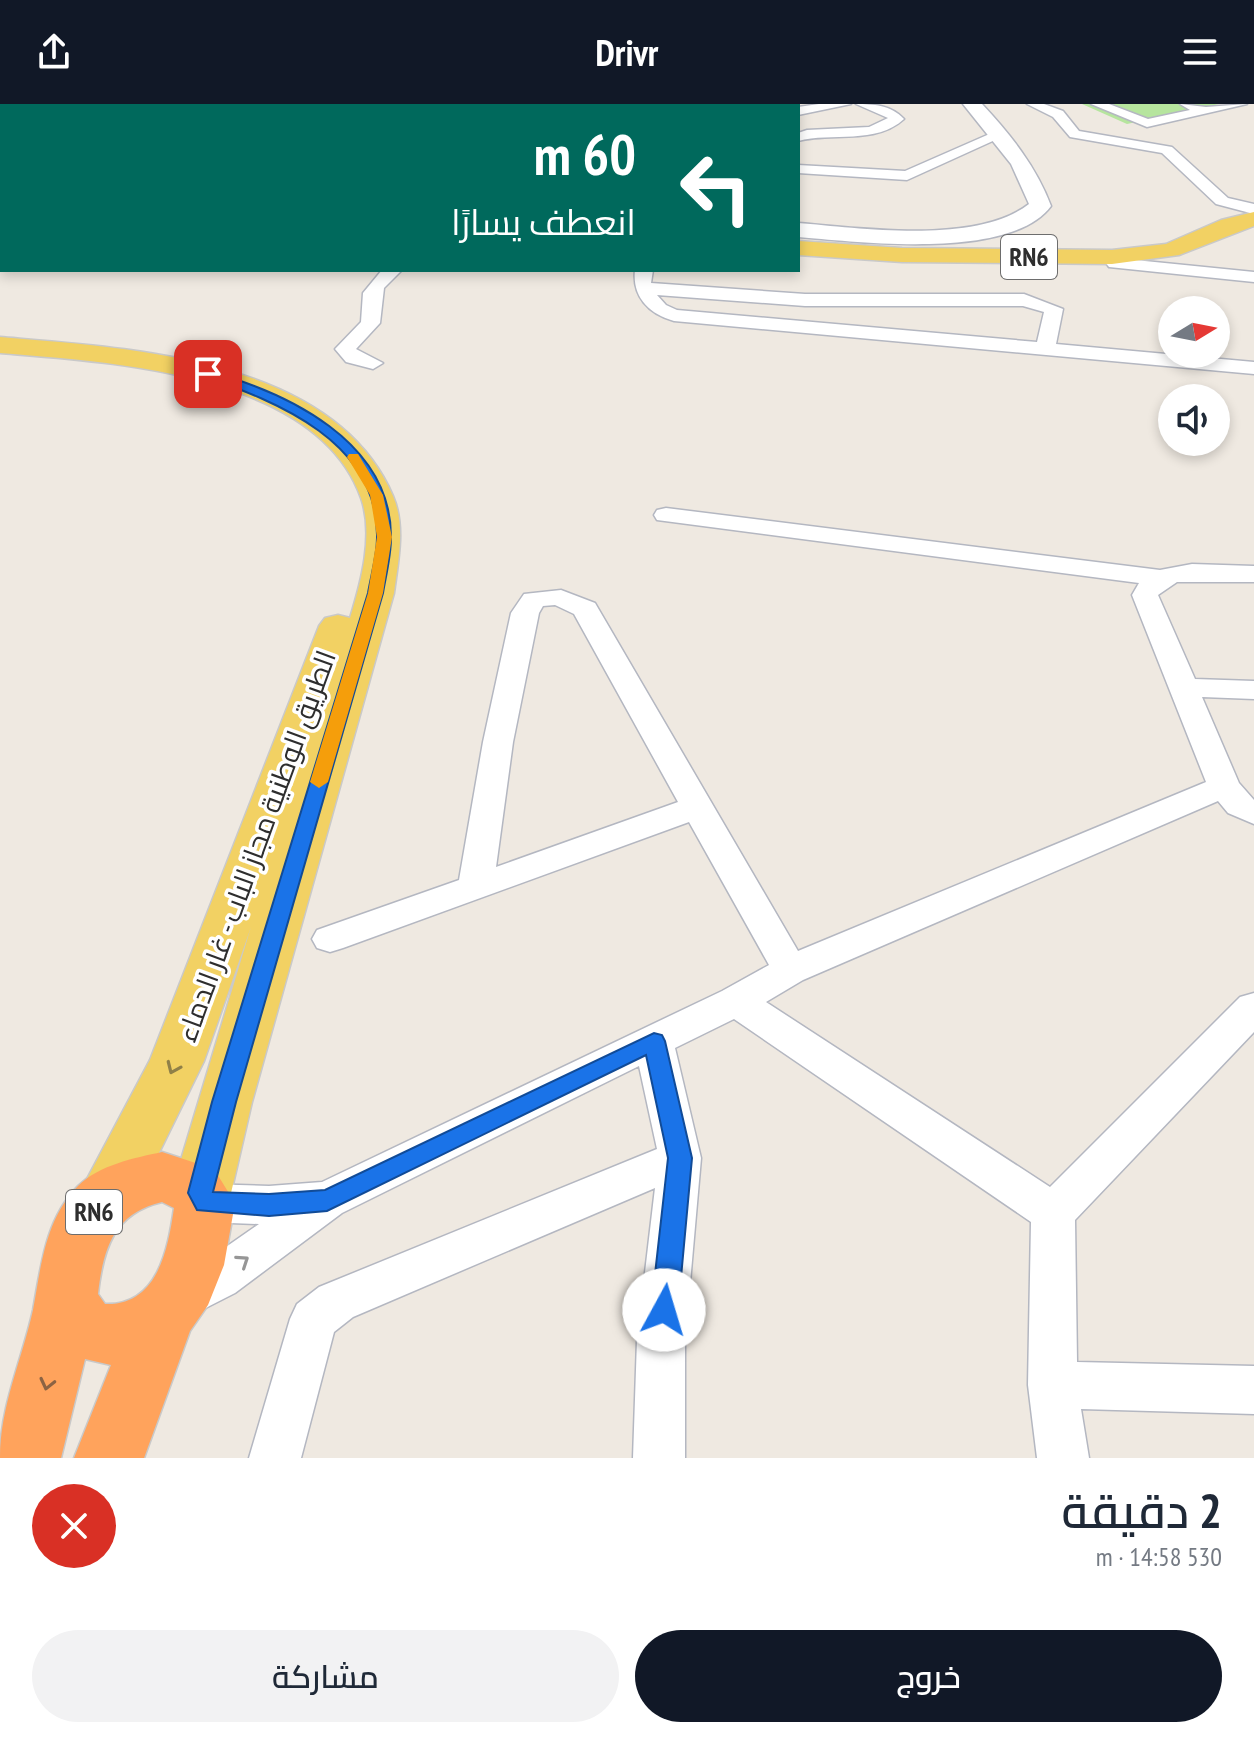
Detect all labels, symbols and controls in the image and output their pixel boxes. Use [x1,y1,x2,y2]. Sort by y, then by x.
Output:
text: Drivr [596,29,658,76]
icon: share [32,30,76,74]
icon: menu [1178,30,1222,74]
text: 60 m [534,118,636,190]
icon: left [664,136,768,240]
text: انعطف يسارًا [451,198,636,245]
road number: RN6 [1001,235,1057,279]
north arrow [1158,296,1230,368]
map controls [1158,296,1230,456]
pin [174,340,242,408]
icon: arrive [186,352,230,396]
button: sound [1158,384,1230,456]
street label: الطريق الوطنية مجاز الباب - غار الدماء [167,645,344,1047]
one-way arrow [167,1060,183,1074]
road number: RN6 [66,1190,122,1234]
one-way arrow [235,1256,249,1271]
position arrow [622,1268,706,1352]
one-way arrow [39,1376,56,1390]
text: 2 دقيقة [1061,1479,1222,1541]
button: close [32,1484,116,1568]
text: 530 m · 14:58 [1096,1540,1222,1573]
button: مشاركة [32,1630,619,1722]
button: خروج [635,1630,1222,1722]

